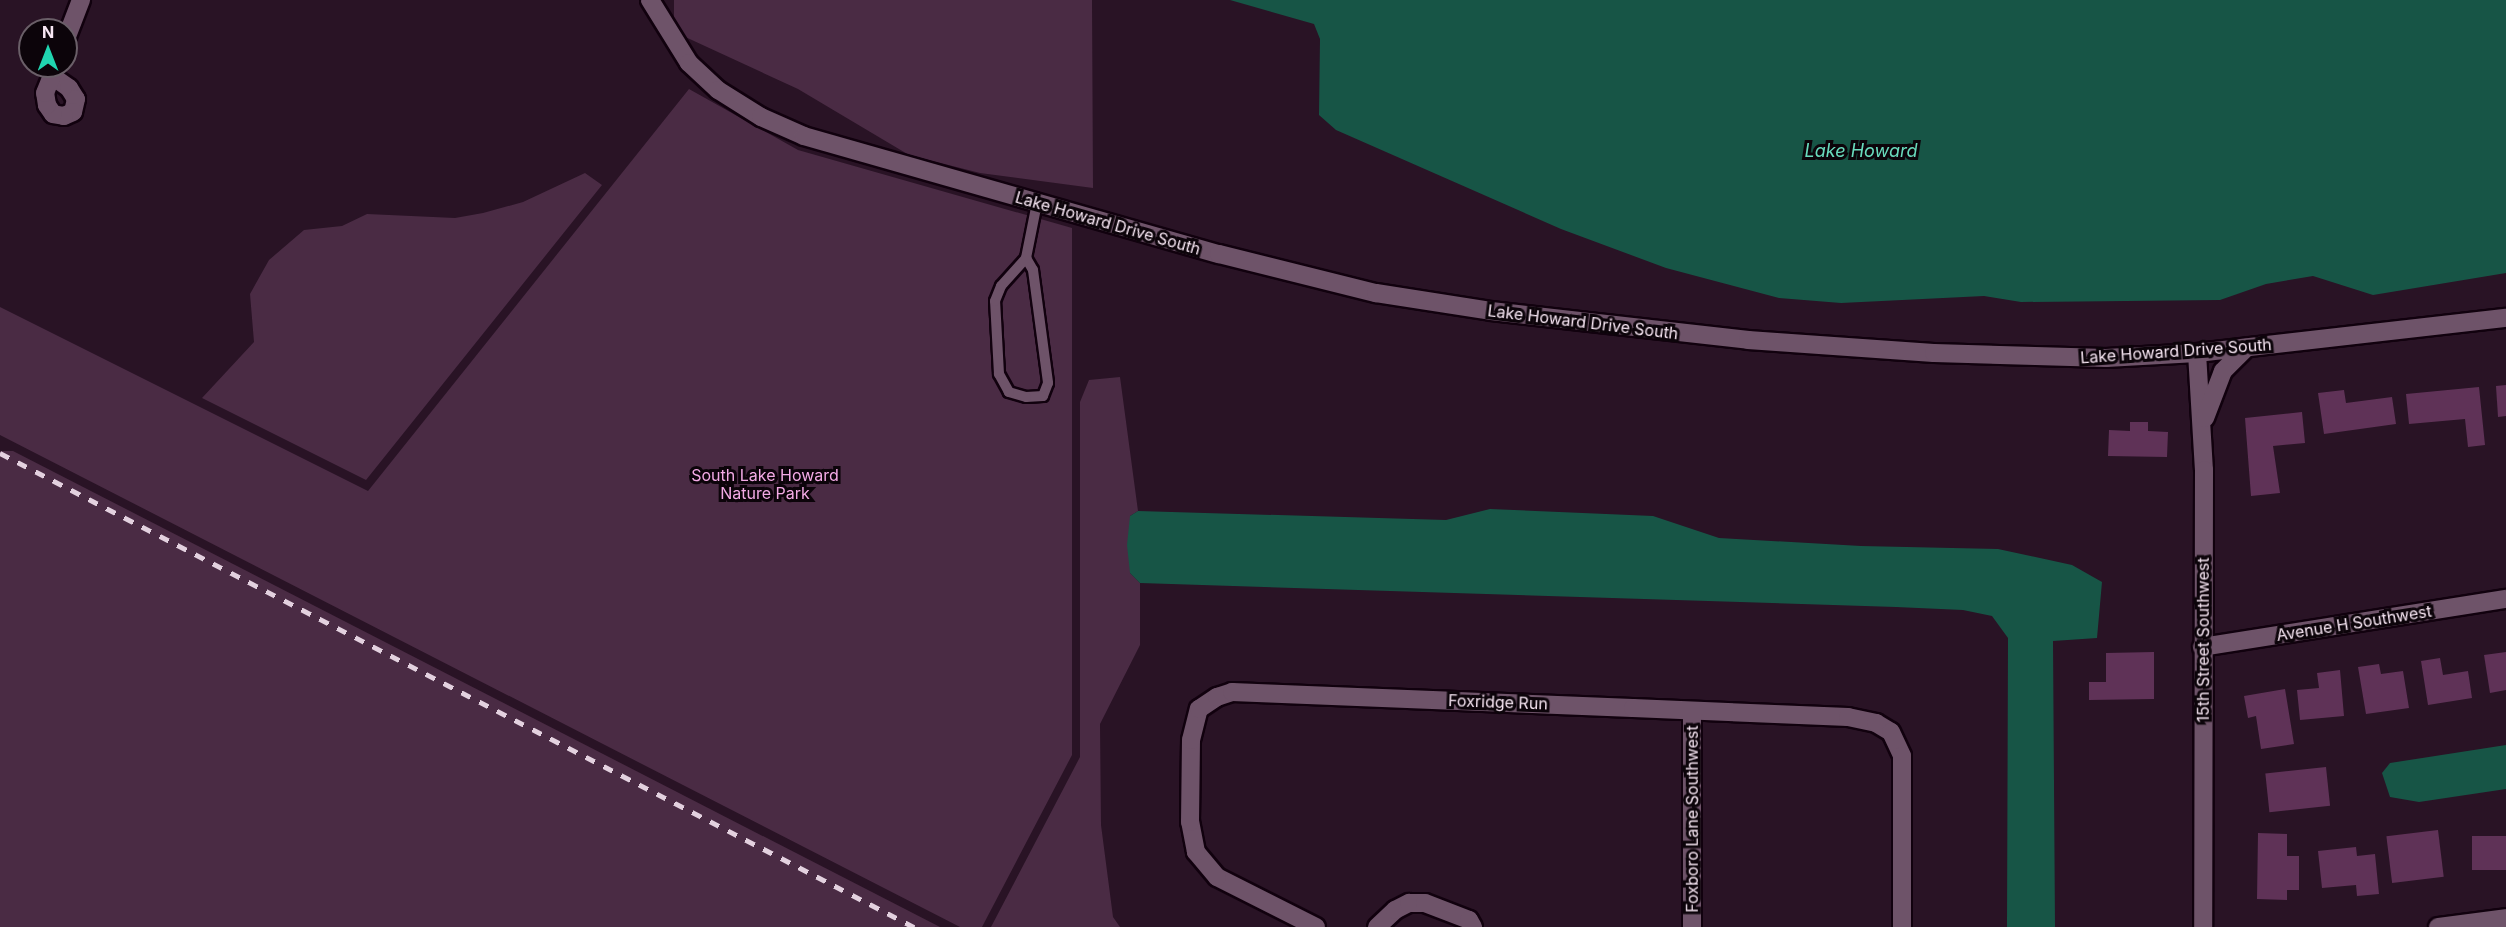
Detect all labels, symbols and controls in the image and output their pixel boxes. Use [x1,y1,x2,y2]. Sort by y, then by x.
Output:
north arrow [18,18,78,78]
text: N [42,22,54,42]
water label: Lake Howard [1805,140,1917,162]
street label: Lake Howard Drive South [1013,187,1203,259]
street label: Lake Howard Drive South [1487,301,1679,343]
street label: Lake Howard Drive South [2080,335,2272,367]
park label: South Lake Howard Nature Park [691,465,839,503]
street label: 15th Street Southwest [2193,558,2213,722]
street label: Avenue H Southwest [2275,601,2433,645]
street label: Foxridge Run [1448,691,1548,713]
street label: Foxboro Lane Southwest [1682,725,1702,913]

